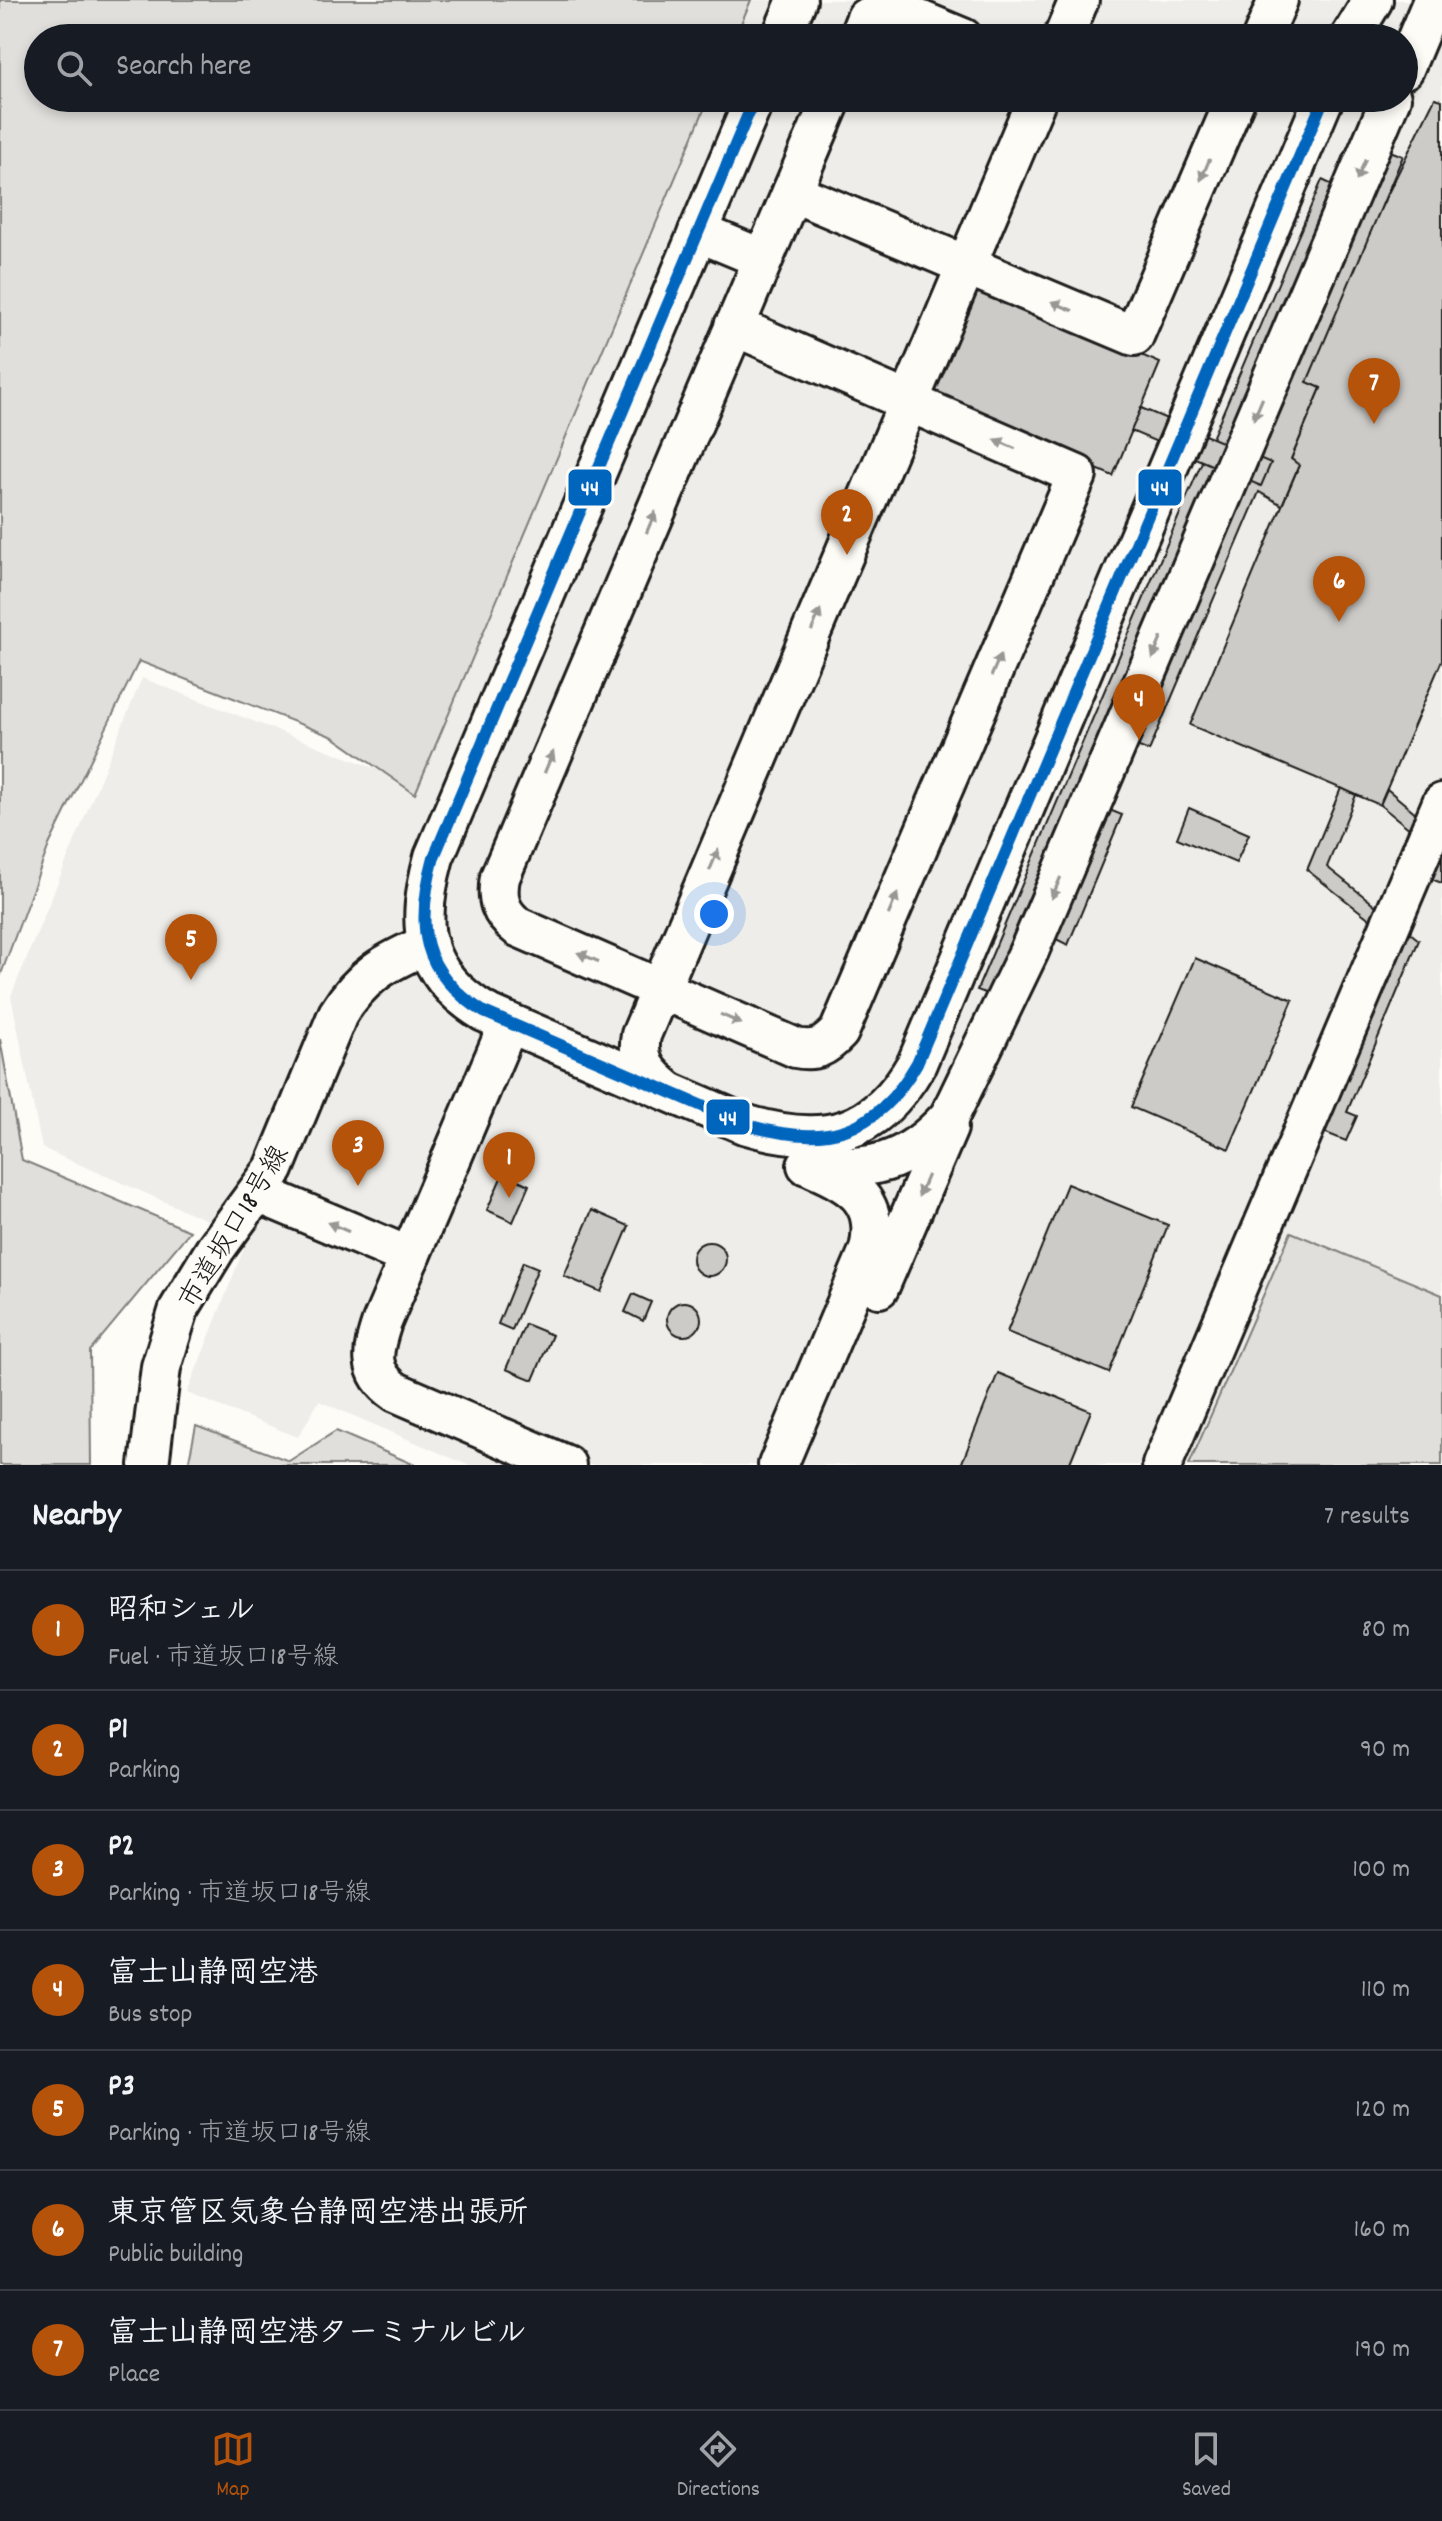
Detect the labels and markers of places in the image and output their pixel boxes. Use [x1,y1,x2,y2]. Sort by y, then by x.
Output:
pin: 7 [1348,358,1400,424]
pin: 2 [821,489,873,555]
pin: 6 [1313,556,1365,622]
pin: 4 [1113,674,1165,740]
pin: 5 [165,914,217,980]
pin: 3 [332,1120,384,1186]
pin: 1 [483,1132,535,1198]

